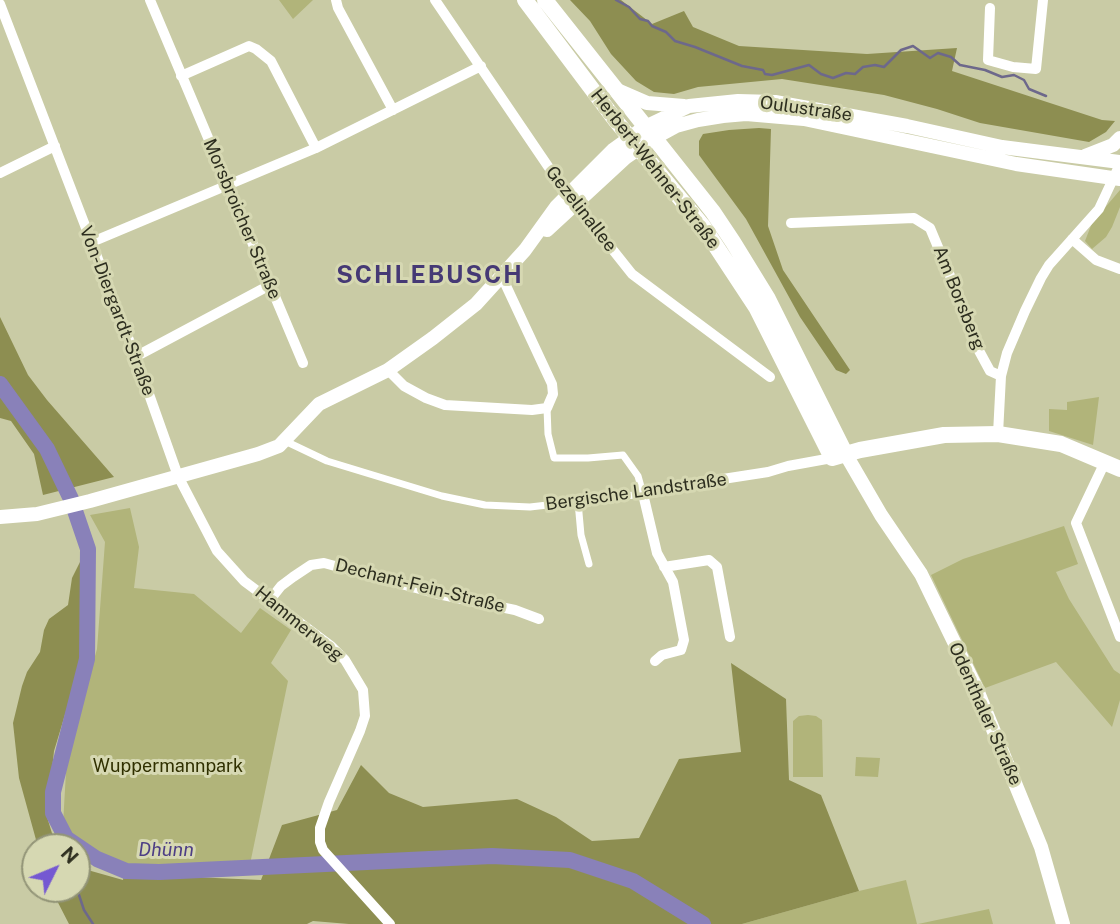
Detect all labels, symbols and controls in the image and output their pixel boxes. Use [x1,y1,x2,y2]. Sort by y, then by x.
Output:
street label: Herbert-Wehner-Straße [586,85,724,253]
street label: Oulustraße [759,92,853,126]
street label: Morsbroicher Straße [198,136,286,302]
street label: Gezelinallee [541,162,621,256]
street label: Von-Diergardt-Straße [75,223,159,399]
street label: Am Borsberg [928,243,990,353]
district label: SCHLEBUSCH [338,262,522,290]
street label: Bergische Landstraße [544,469,728,515]
street label: Dechant-Fein-Straße [333,554,507,618]
street label: Hammerweg [250,582,348,666]
street label: Odenthaler Straße [944,639,1026,789]
park label: Wuppermannpark [93,755,243,777]
north arrow [21,833,91,903]
water label: Dhünn [138,839,194,861]
text: N [57,842,83,868]

